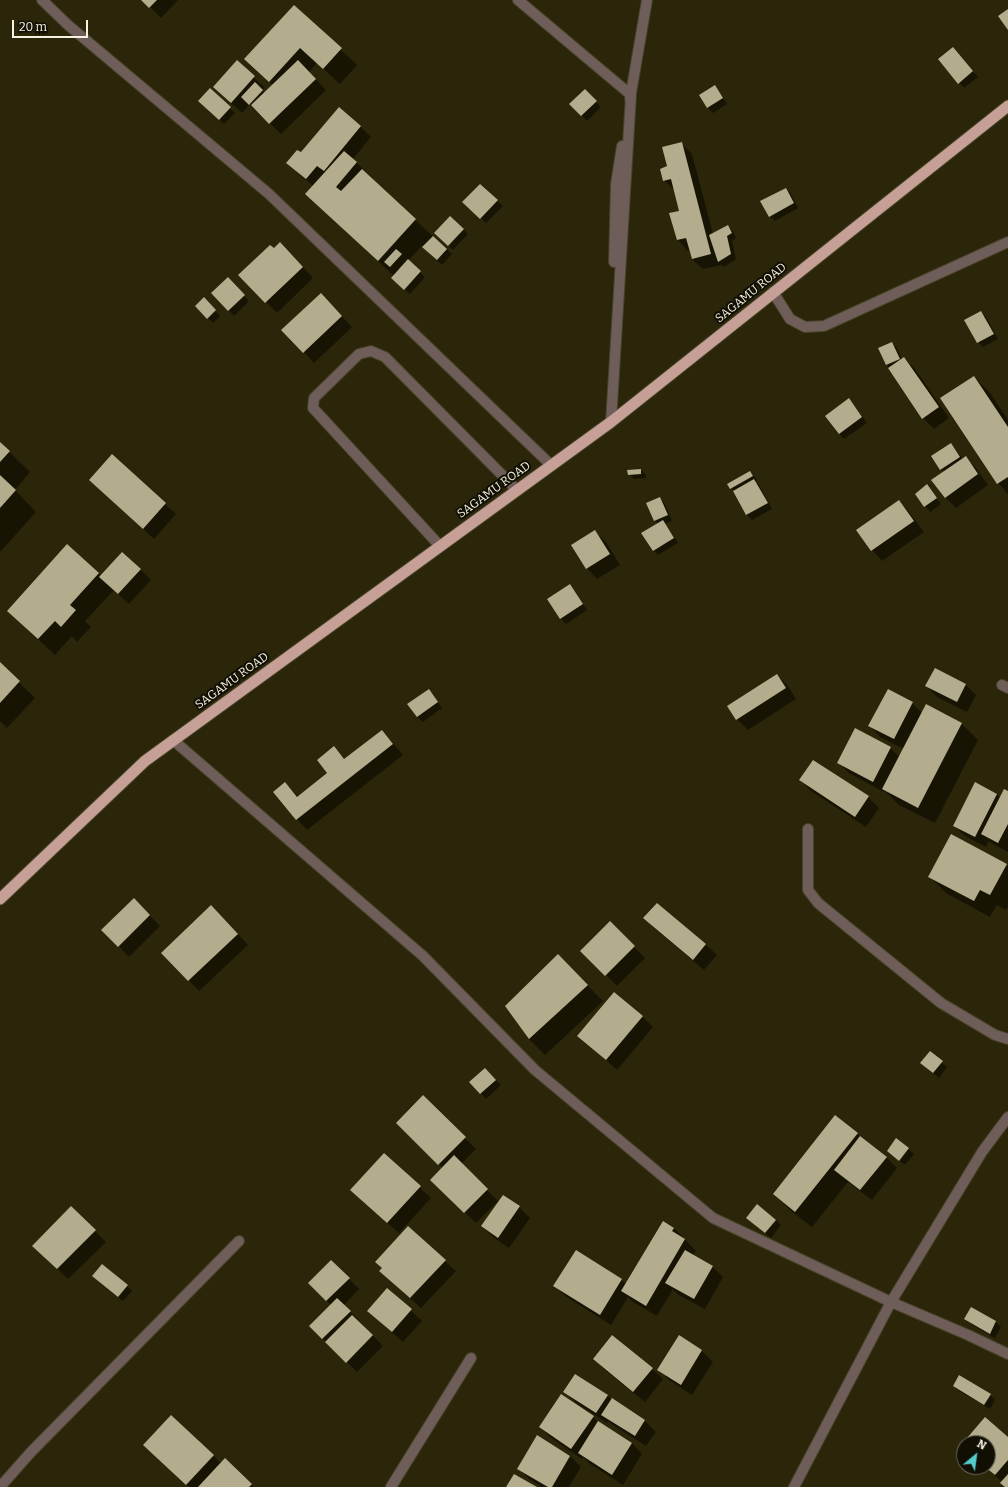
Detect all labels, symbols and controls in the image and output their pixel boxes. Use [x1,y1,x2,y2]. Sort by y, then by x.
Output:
scale bar [14,12,90,38]
text: 20 m [19,20,47,34]
street label: SAGAMU ROAD [713,260,789,326]
street label: SAGAMU ROAD [455,459,533,521]
street label: SAGAMU ROAD [193,650,271,712]
north arrow [956,1435,996,1475]
text: N [975,1437,988,1453]

